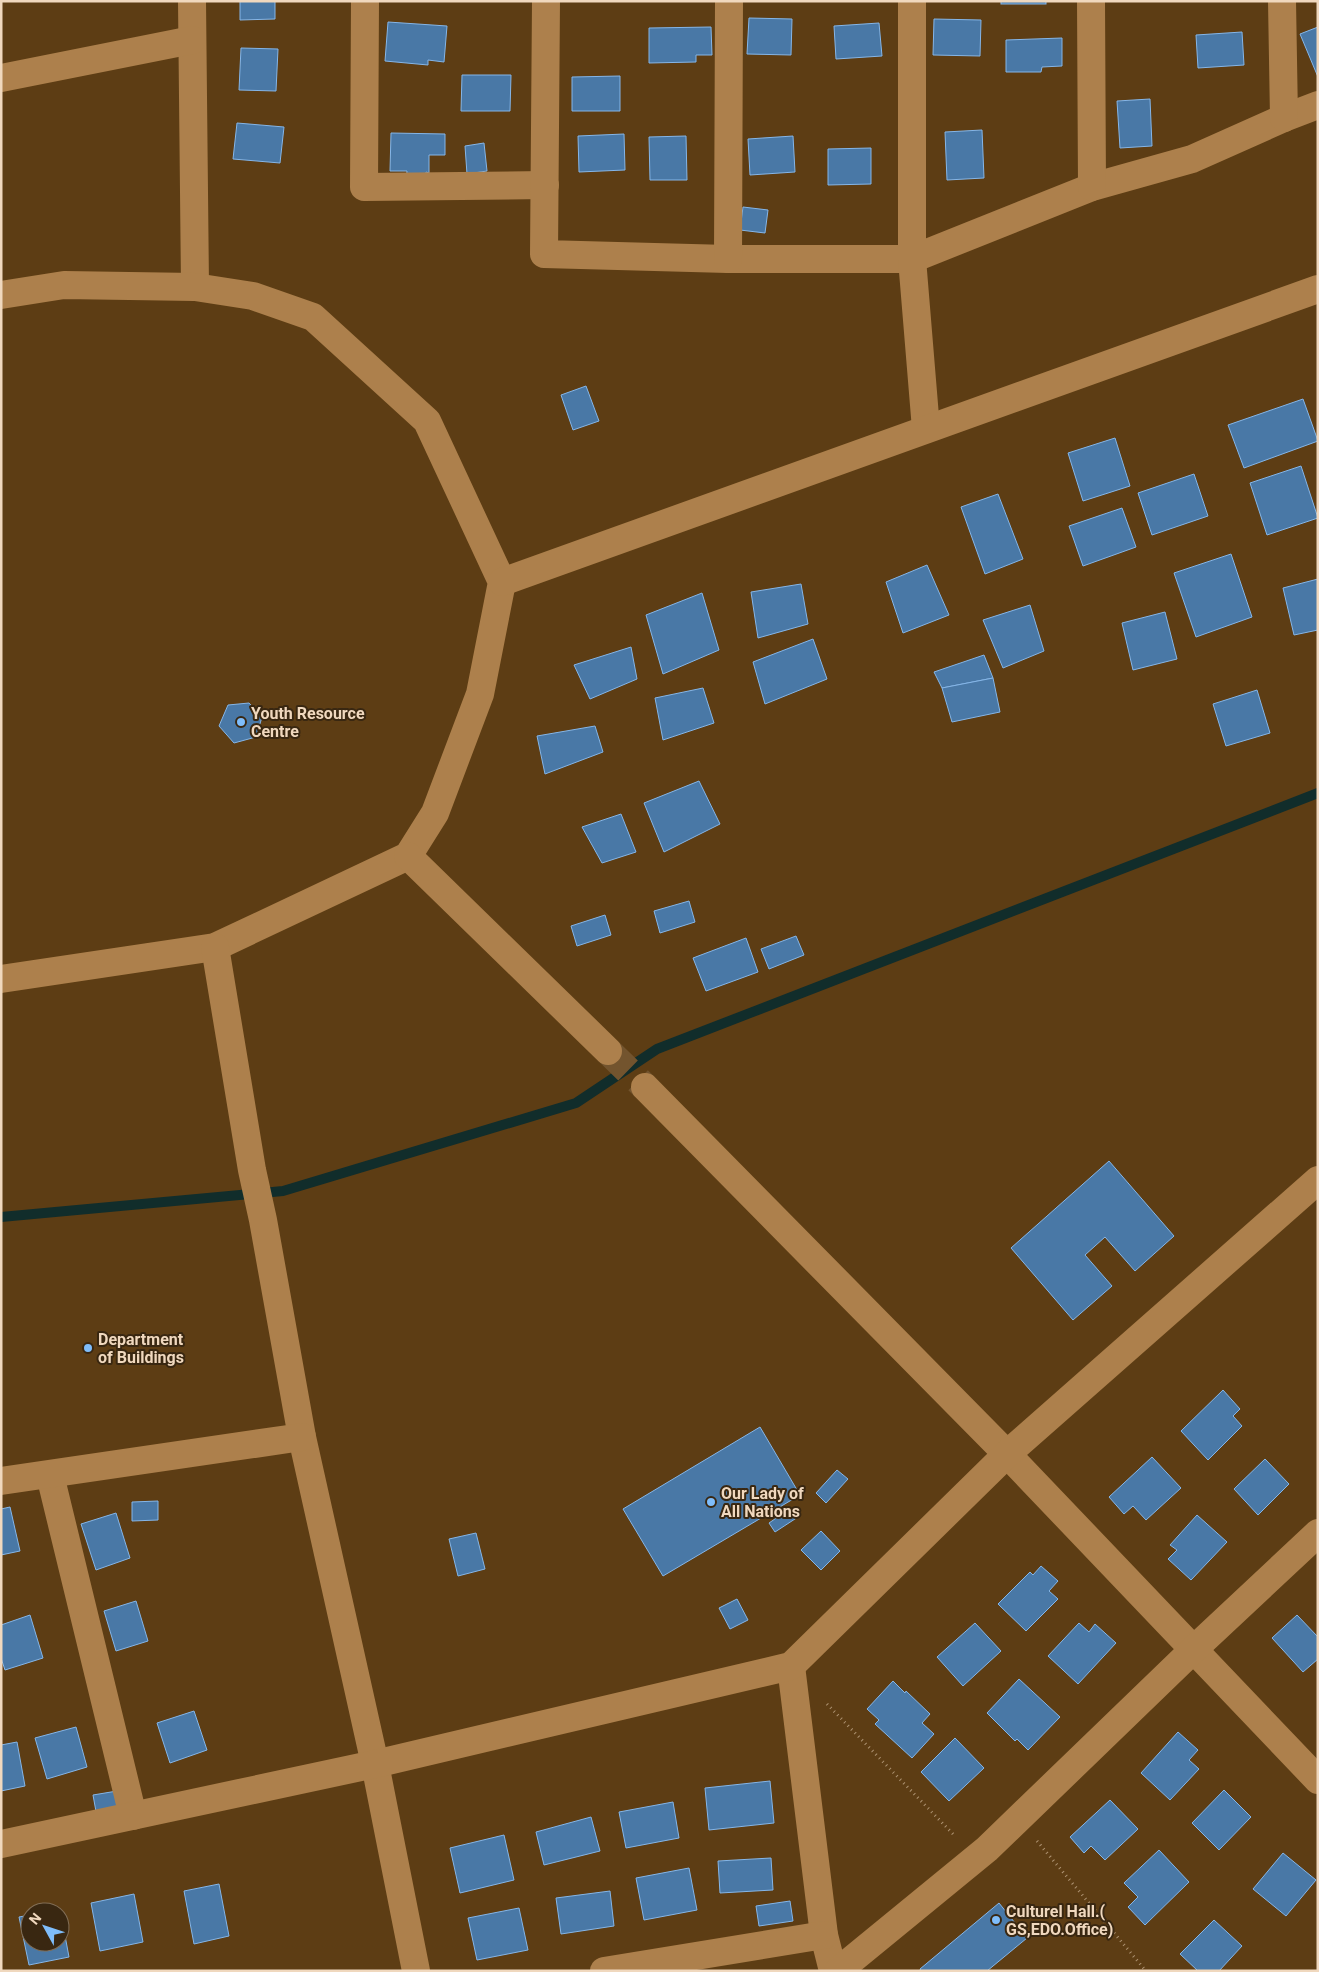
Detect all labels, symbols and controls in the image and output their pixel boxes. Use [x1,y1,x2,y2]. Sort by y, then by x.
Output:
place label: Youth Resource Centre [251,704,365,741]
marker: Youth Resource Centre [235,716,247,728]
place label: Department of Buildings [98,1330,184,1367]
marker: Department of Buildings [82,1342,94,1354]
place label: Our Lady of All Nations [721,1484,804,1521]
marker: Our Lady of All Nations [705,1496,717,1508]
north arrow [20,1902,70,1952]
place label: Culturel Hall.( GS,EDO.Office) [1006,1902,1113,1939]
text: N [26,1910,44,1928]
marker: Culturel Hall.( GS,EDO.Office) [990,1914,1002,1926]

